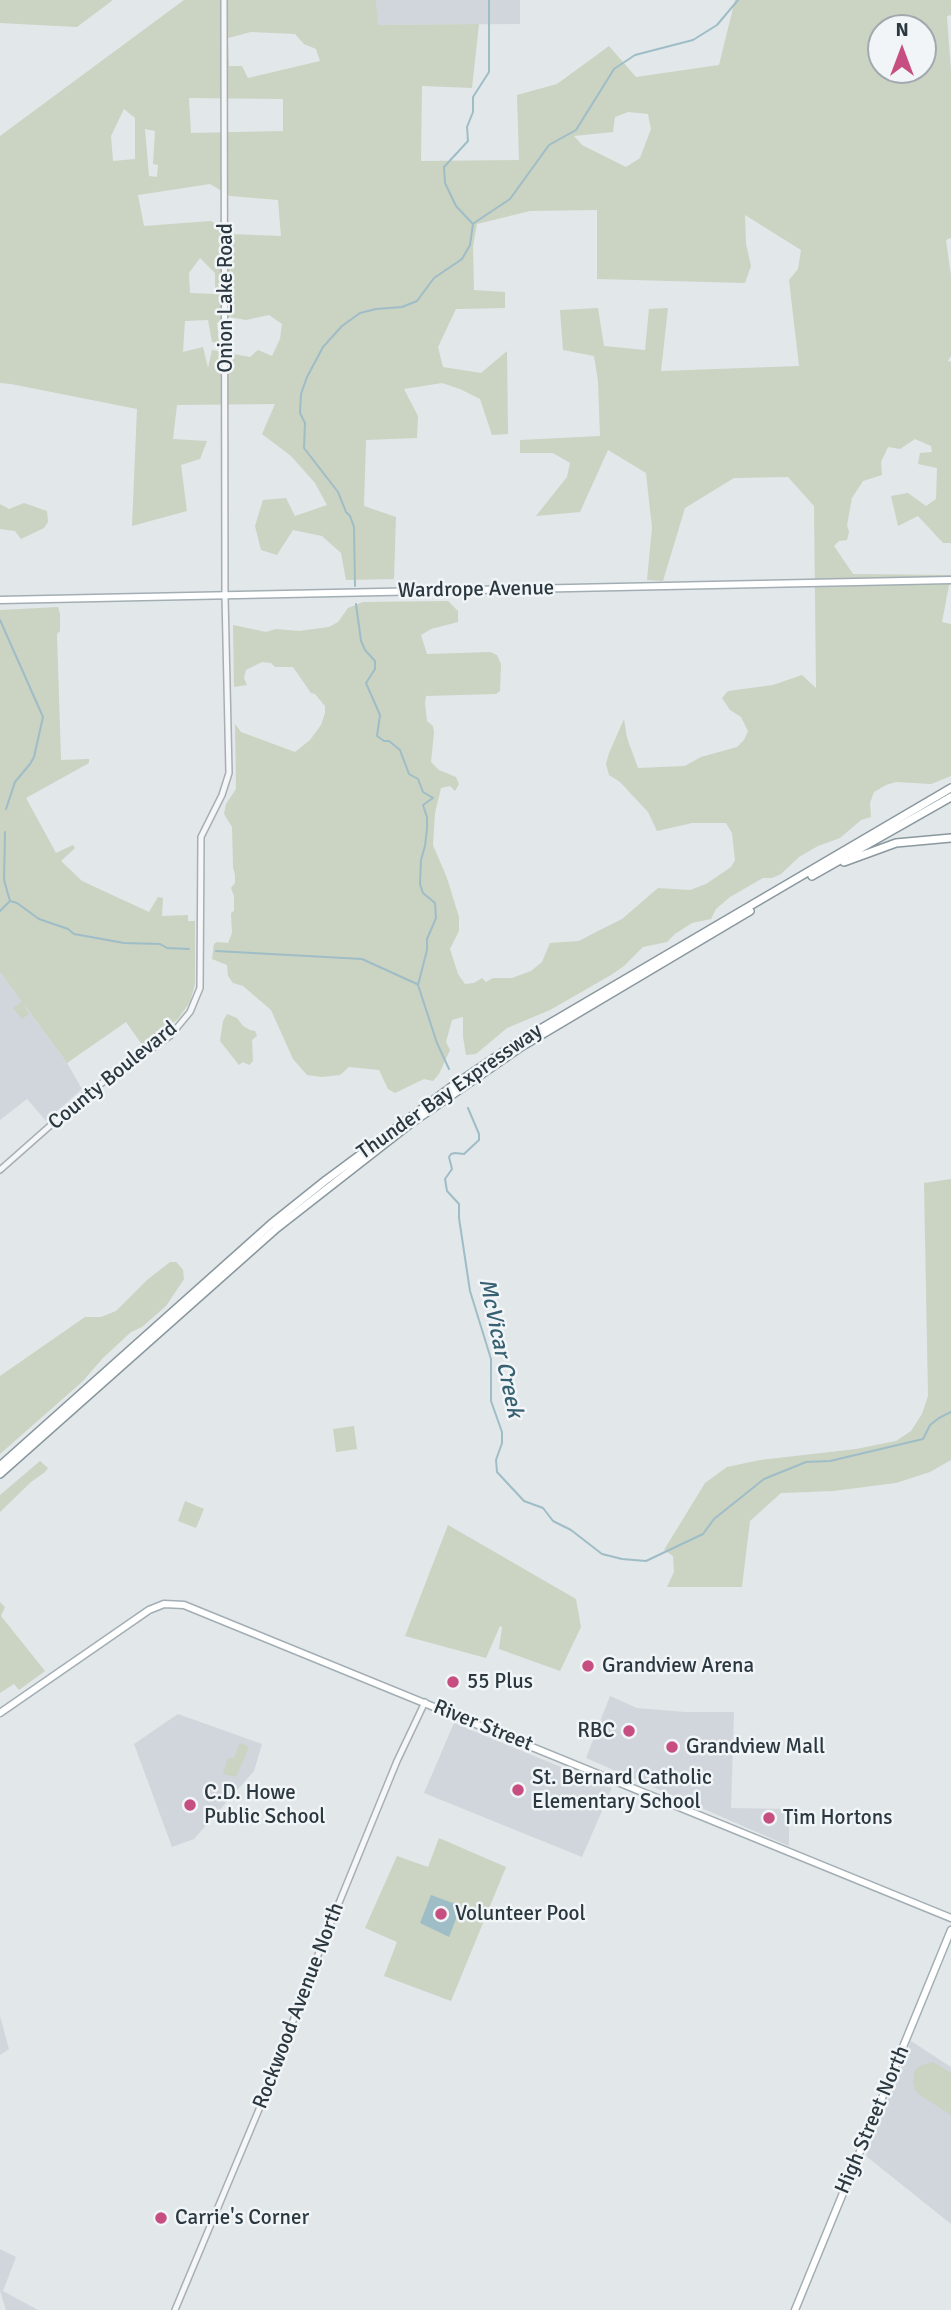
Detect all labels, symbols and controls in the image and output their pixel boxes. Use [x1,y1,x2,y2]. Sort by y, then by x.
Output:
north arrow [867,14,937,84]
text: N [895,18,909,42]
street label: Onion Lake Road [213,223,239,373]
street label: Wardrope Avenue [397,576,555,604]
street label: County Boulevard [44,1016,182,1136]
street label: Thunder Bay Expressway [353,1019,547,1165]
water label: McVicar Creek [472,1276,528,1420]
place label: Grandview Arena [602,1653,754,1679]
marker: Grandview Arena [580,1658,596,1674]
place label: 55 Plus [467,1669,533,1695]
marker: 55 Plus [445,1674,461,1690]
street label: River Street [430,1695,536,1757]
place label: RBC [577,1718,615,1744]
marker: RBC [621,1723,637,1739]
place label: Grandview Mall [686,1734,825,1760]
marker: Grandview Mall [664,1739,680,1755]
place label: St. Bernard Catholic Elementary School [532,1765,712,1815]
place label: C.D. Howe Public School [204,1780,325,1830]
marker: St. Bernard Catholic Elementary School [510,1782,526,1798]
marker: C.D. Howe Public School [182,1797,198,1813]
place label: Tim Hortons [783,1805,892,1831]
marker: Tim Hortons [761,1810,777,1826]
street label: Rockwood Avenue North [248,1899,350,2113]
place label: Volunteer Pool [455,1901,586,1927]
marker: Volunteer Pool [433,1906,449,1922]
street label: High Street North [830,2042,916,2198]
place label: Carrie's Corner [175,2205,309,2231]
marker: Carrie's Corner [153,2210,169,2226]

